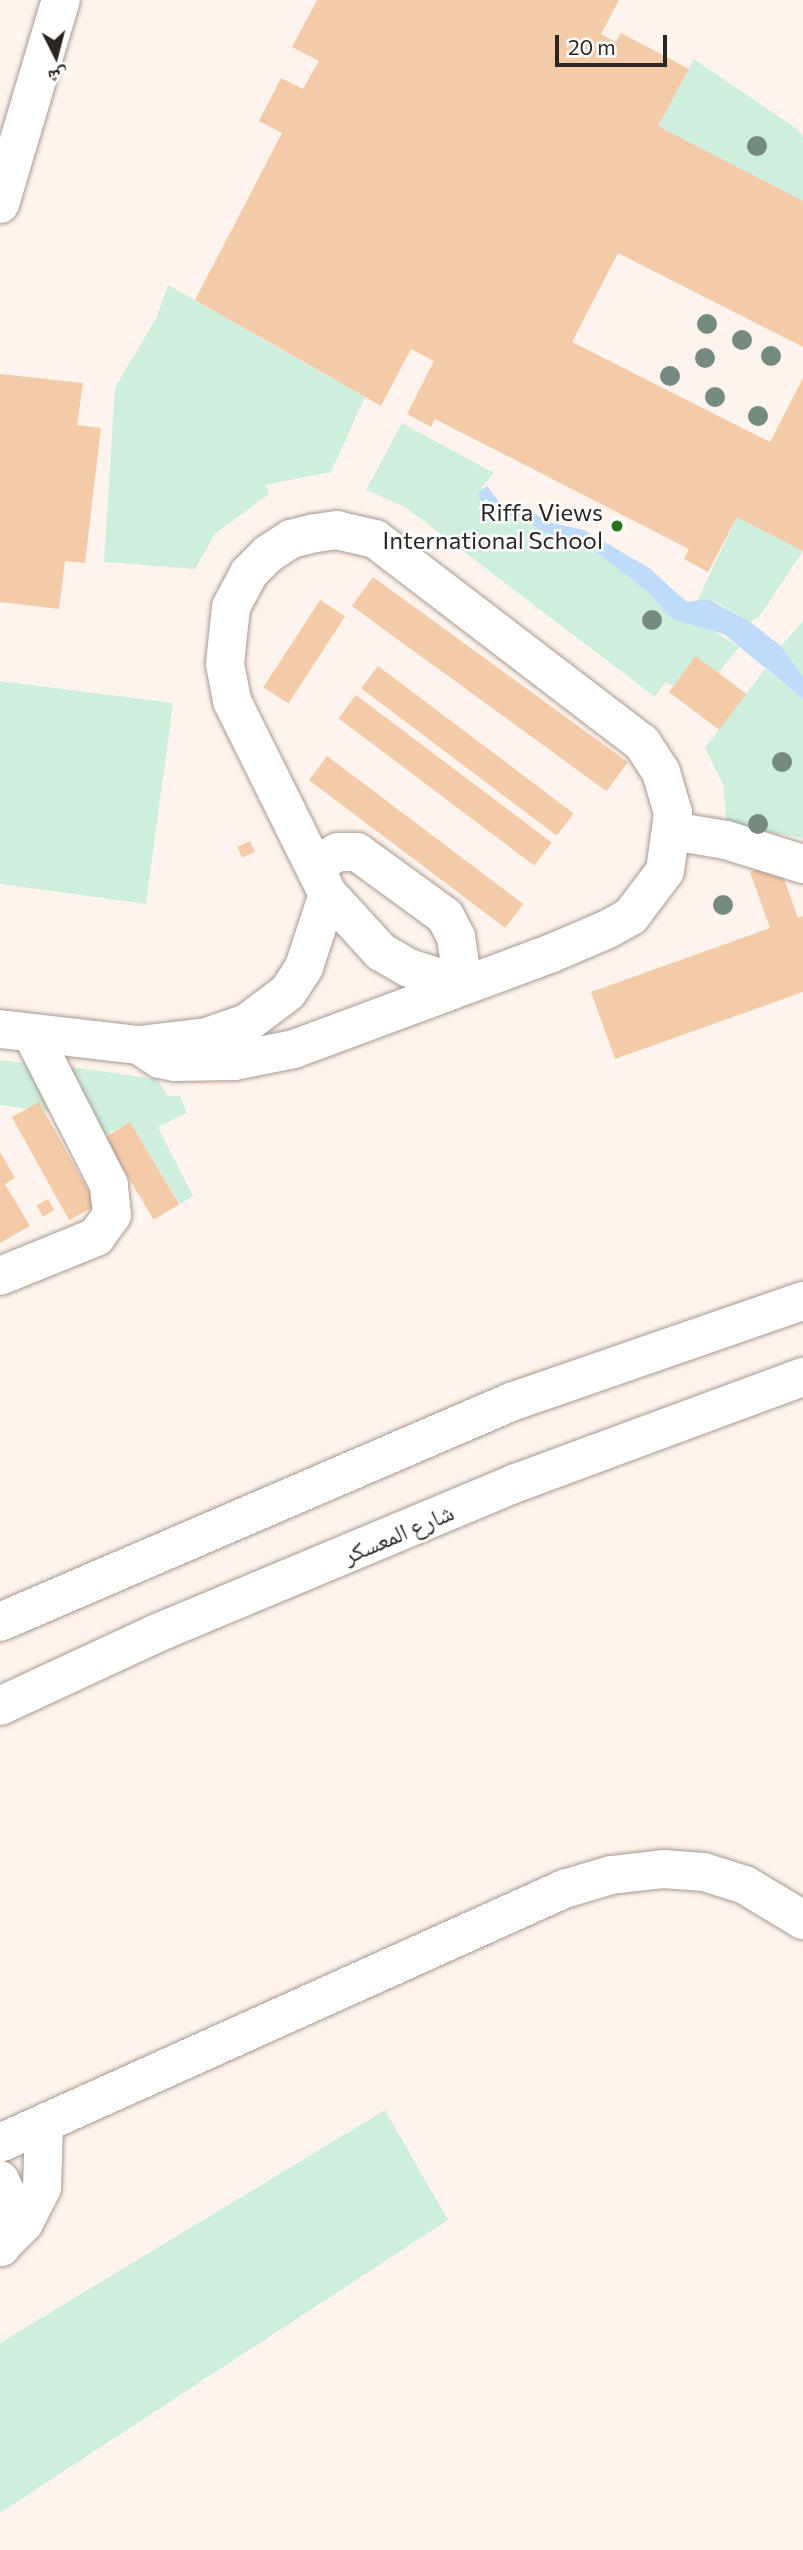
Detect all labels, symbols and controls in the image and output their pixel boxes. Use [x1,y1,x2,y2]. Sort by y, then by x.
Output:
north arrow [21,21,91,91]
scale bar [558,21,670,65]
text: 20 m [568,34,616,59]
text: ش [47,65,69,90]
place label: Riffa Views International School [383,498,603,554]
marker: Riffa Views International School [609,518,625,534]
street label: شارع المعسكر [338,1497,458,1569]

